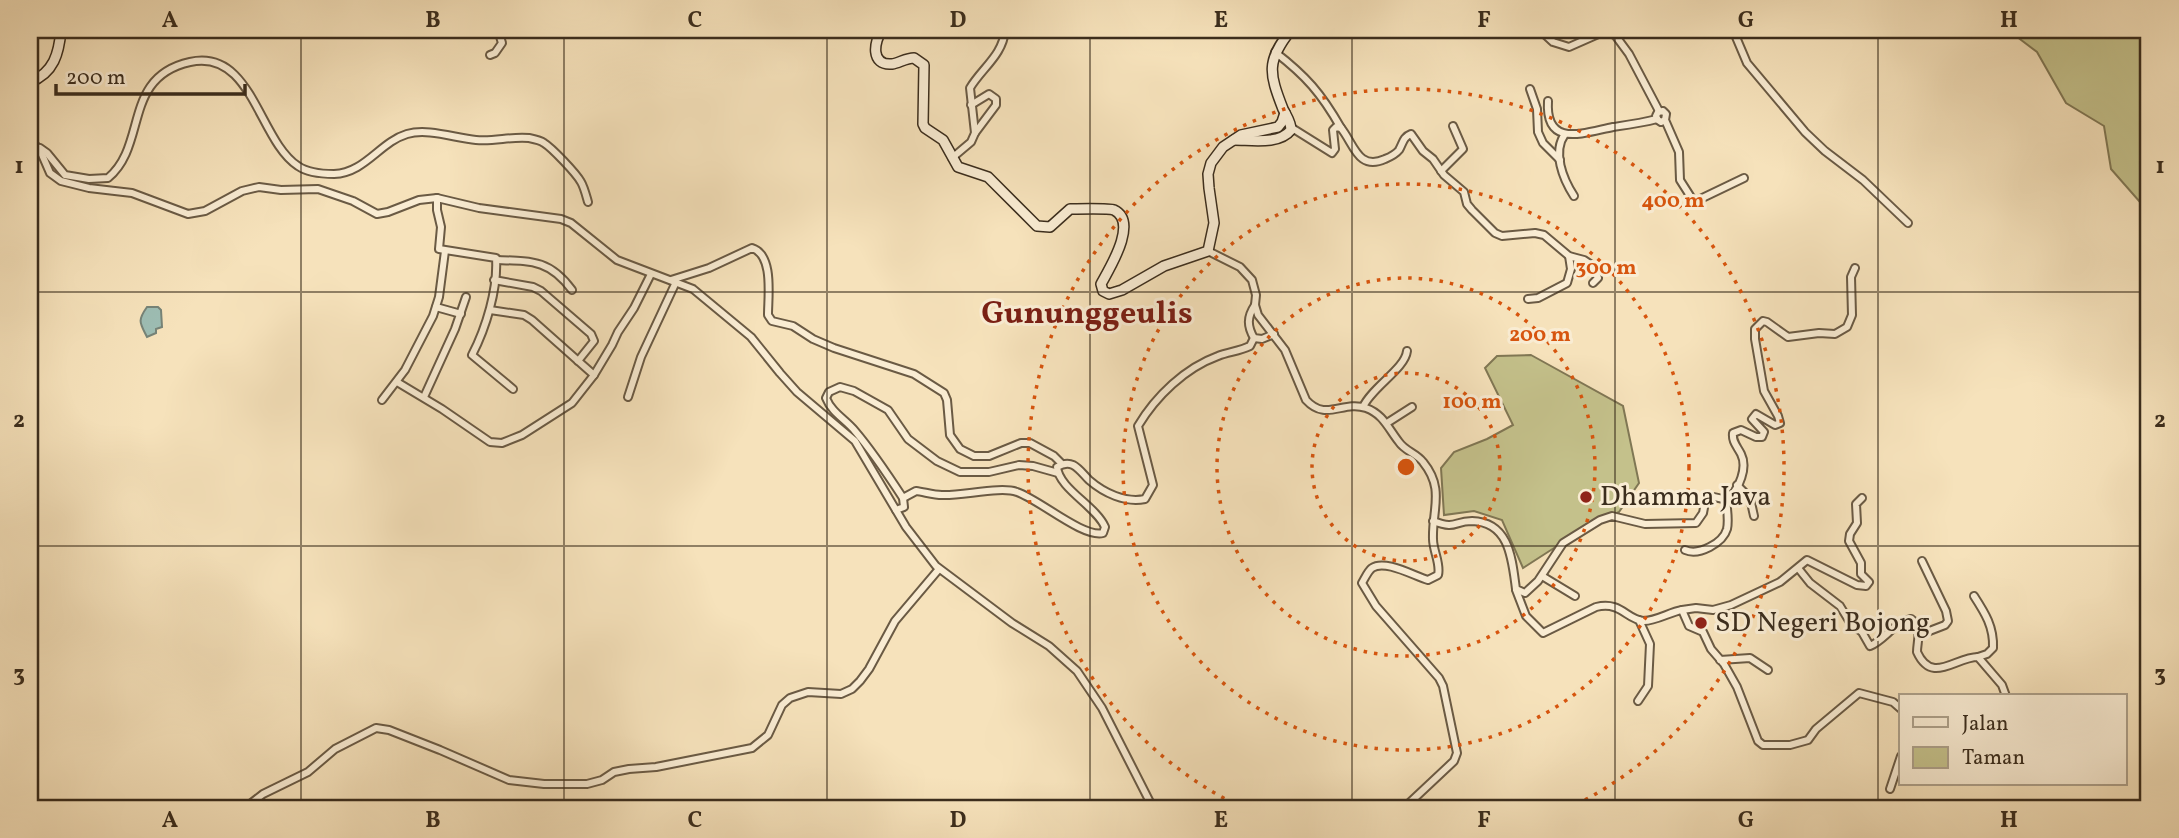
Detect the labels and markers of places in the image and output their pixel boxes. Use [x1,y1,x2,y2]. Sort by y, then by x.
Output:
centre of rings [1394,455,1418,479]
place label: Dhamma Java [1600,478,1771,517]
marker: Dhamma Java [1578,489,1594,505]
place label: SD Negeri Bojong [1715,604,1930,643]
marker: SD Negeri Bojong [1693,615,1709,631]

